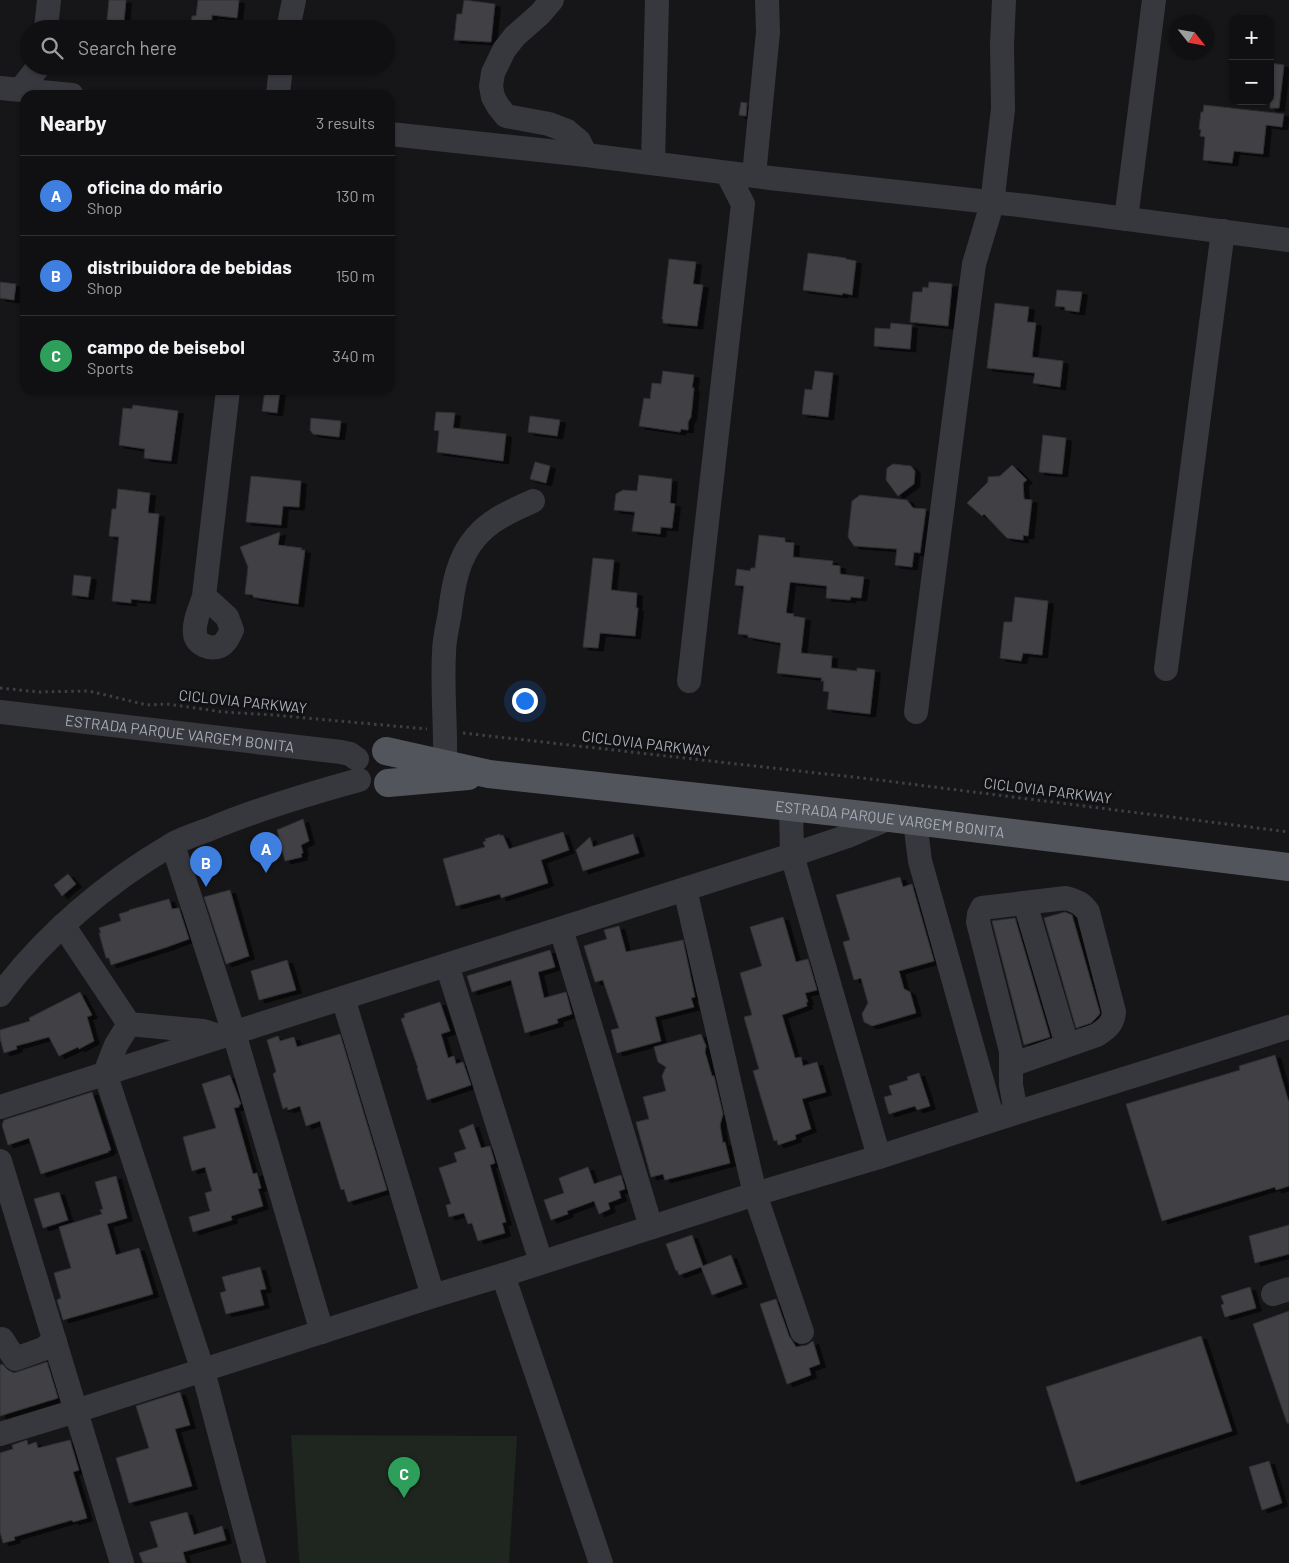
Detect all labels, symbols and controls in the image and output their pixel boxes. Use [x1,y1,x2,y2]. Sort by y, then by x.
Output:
north arrow [1169,15,1214,60]
map controls [1229,15,1274,105]
button: + [1229,15,1274,60]
search box [20,20,395,75]
icon: search [38,34,66,62]
text: Search here [78,36,177,59]
button: − [1229,60,1274,105]
text: Nearby [40,110,106,135]
text: 3 results [316,113,375,132]
text: oficina do mário [87,175,223,198]
text: A [51,186,61,205]
text: 130 m [336,186,375,205]
text: Shop [87,198,122,217]
text: distribuidora de bebidas [87,255,292,278]
text: B [51,266,61,285]
text: 150 m [336,266,375,285]
text: Shop [87,278,122,297]
text: campo de beisebol [87,335,245,358]
text: C [51,346,61,365]
text: 340 m [332,346,375,365]
text: Sports [87,358,133,377]
street label: CICLOVIA PARKWAY [178,685,308,717]
your location [512,688,538,714]
street label: ESTRADA PARQUE VARGEM BONITA [64,711,295,755]
street label: CICLOVIA PARKWAY [581,726,711,760]
street label: CICLOVIA PARKWAY [983,773,1113,807]
street label: ESTRADA PARQUE VARGEM BONITA [774,796,1006,841]
pin: A [250,832,282,873]
pin: B [190,846,222,887]
pin: C [388,1457,420,1498]

